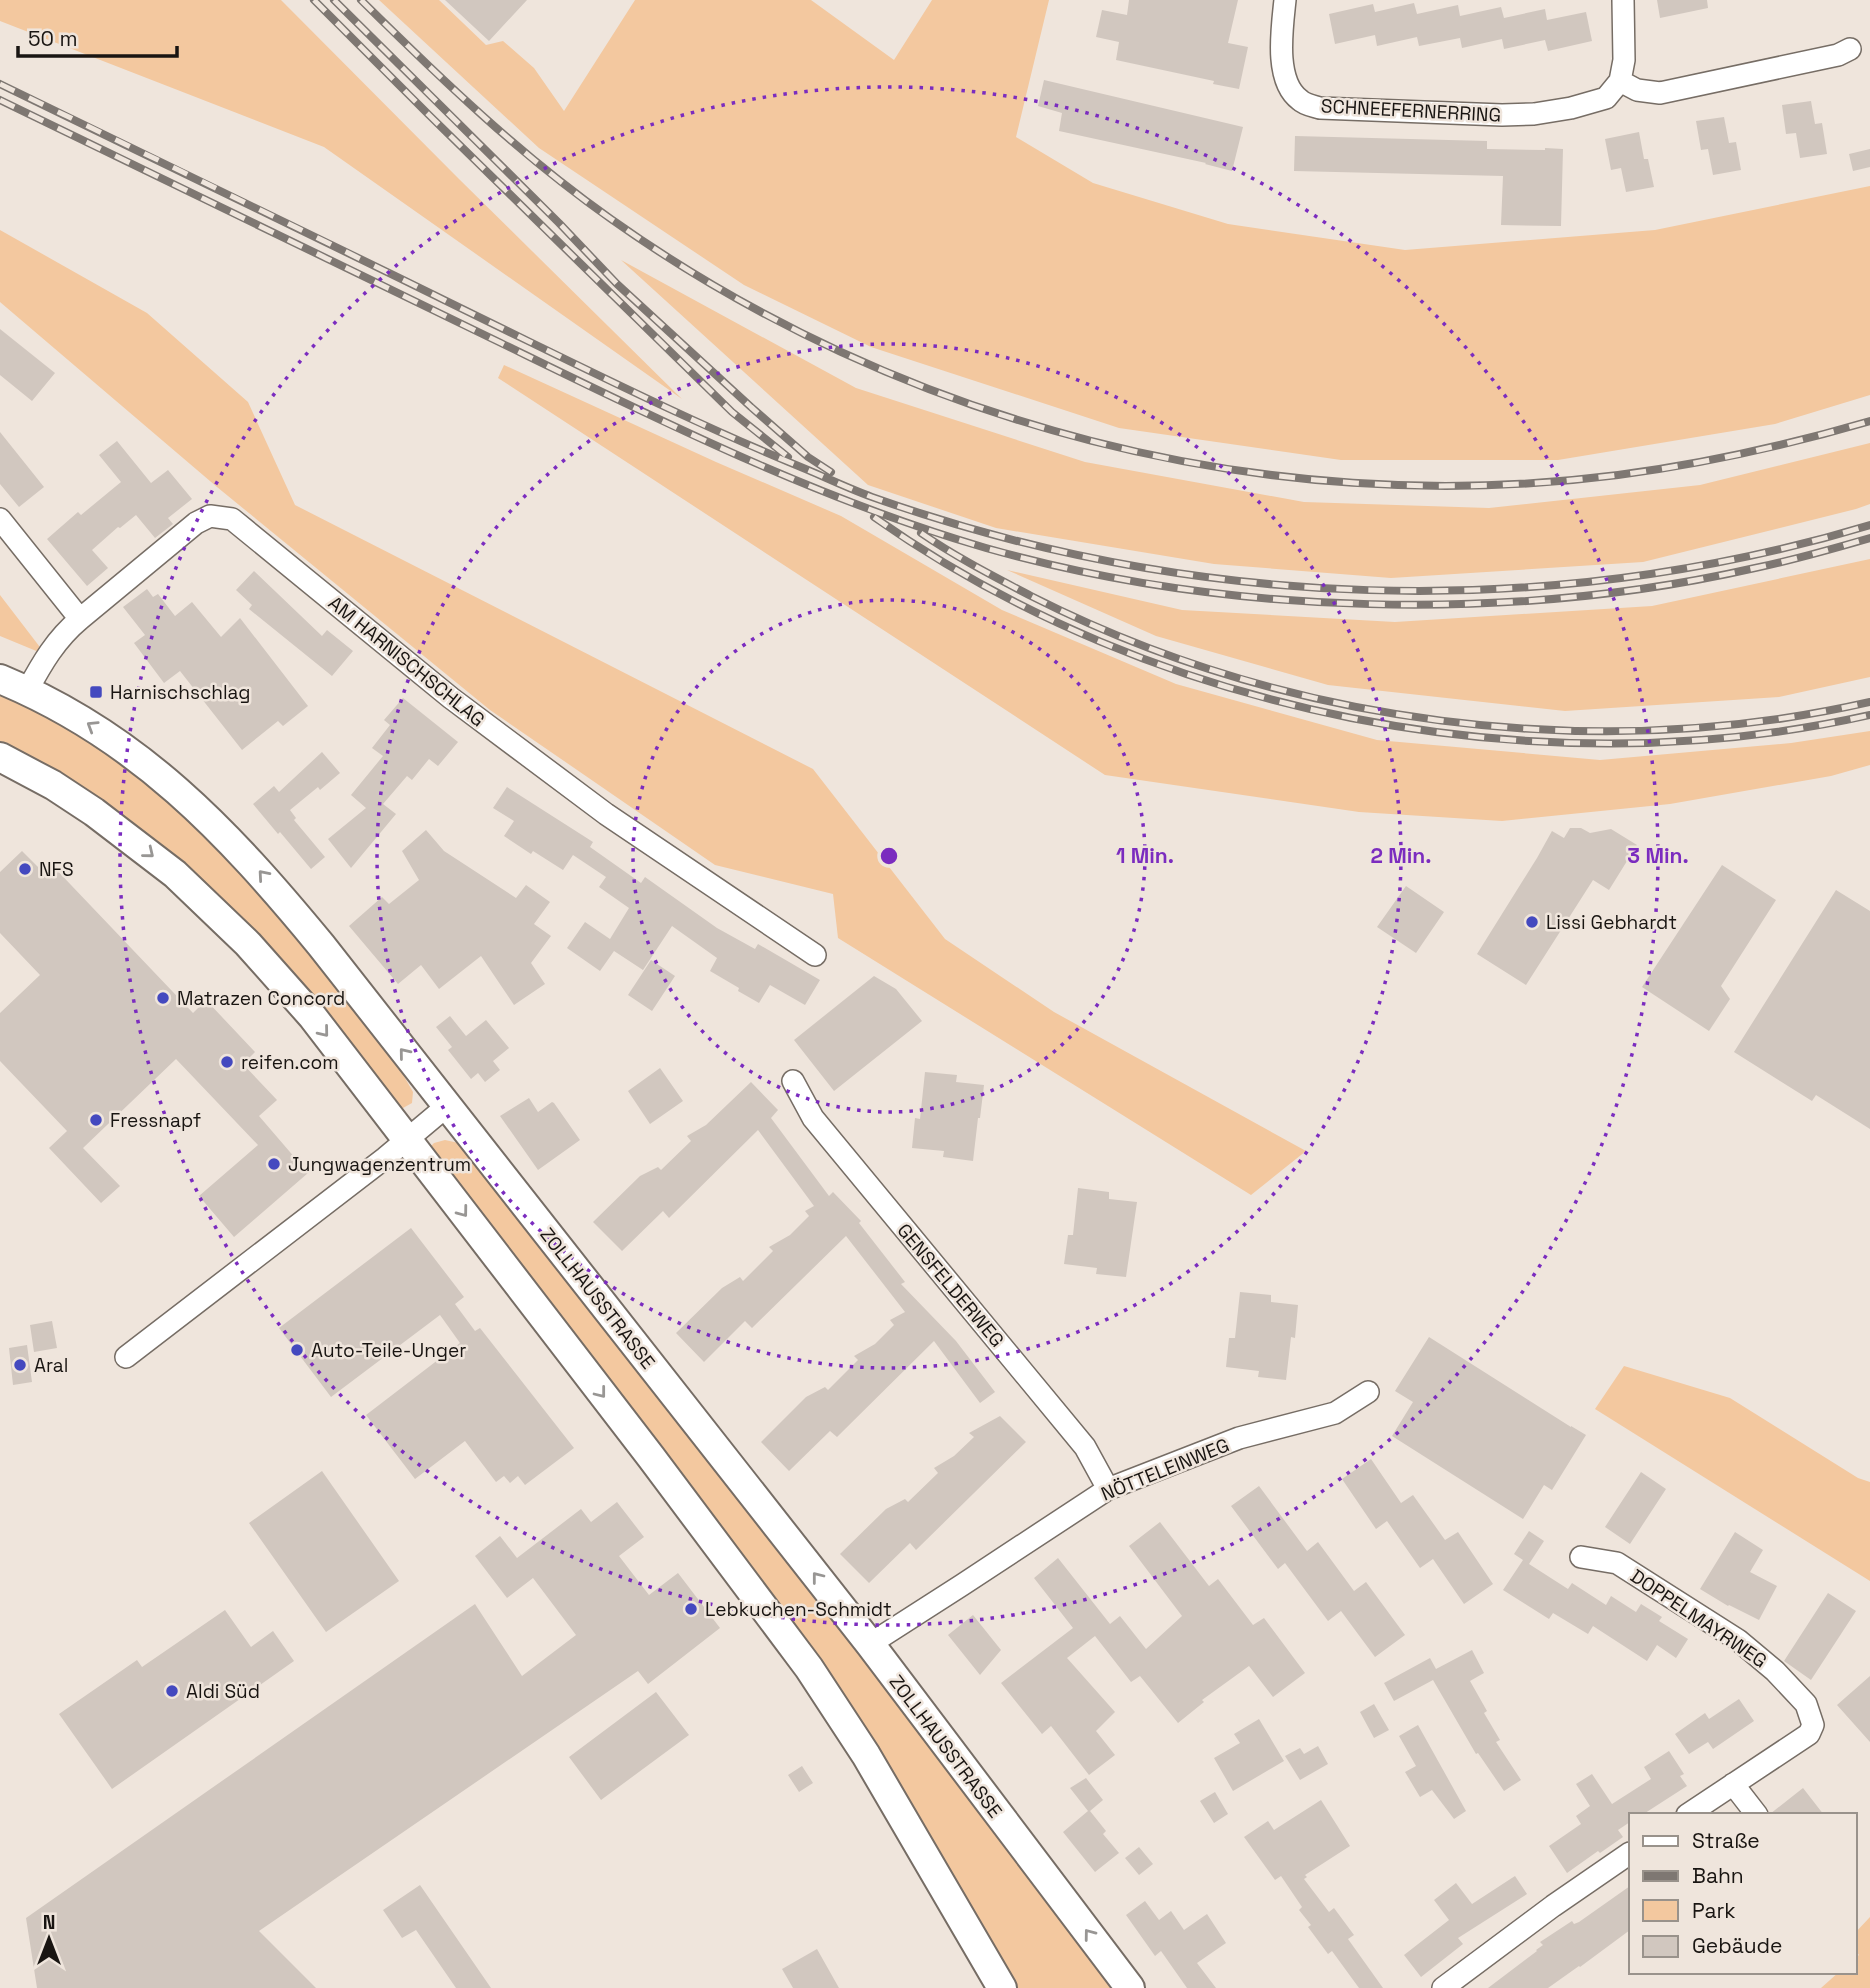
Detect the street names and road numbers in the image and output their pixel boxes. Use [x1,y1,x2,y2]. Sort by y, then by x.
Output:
street label: SCHNEEFERNERRING [1320,93,1502,128]
street label: AM HARNISCHSCHLAG [323,591,490,732]
street label: GENSFELDERWEG [892,1218,1010,1352]
street label: ZOLLHAUSSTRASSE [535,1223,661,1374]
street label: NÖTTELEINWEG [1097,1432,1233,1507]
street label: DOPPELMAYRWEG [1626,1563,1772,1673]
street label: ZOLLHAUSSTRASSE [884,1670,1008,1823]

